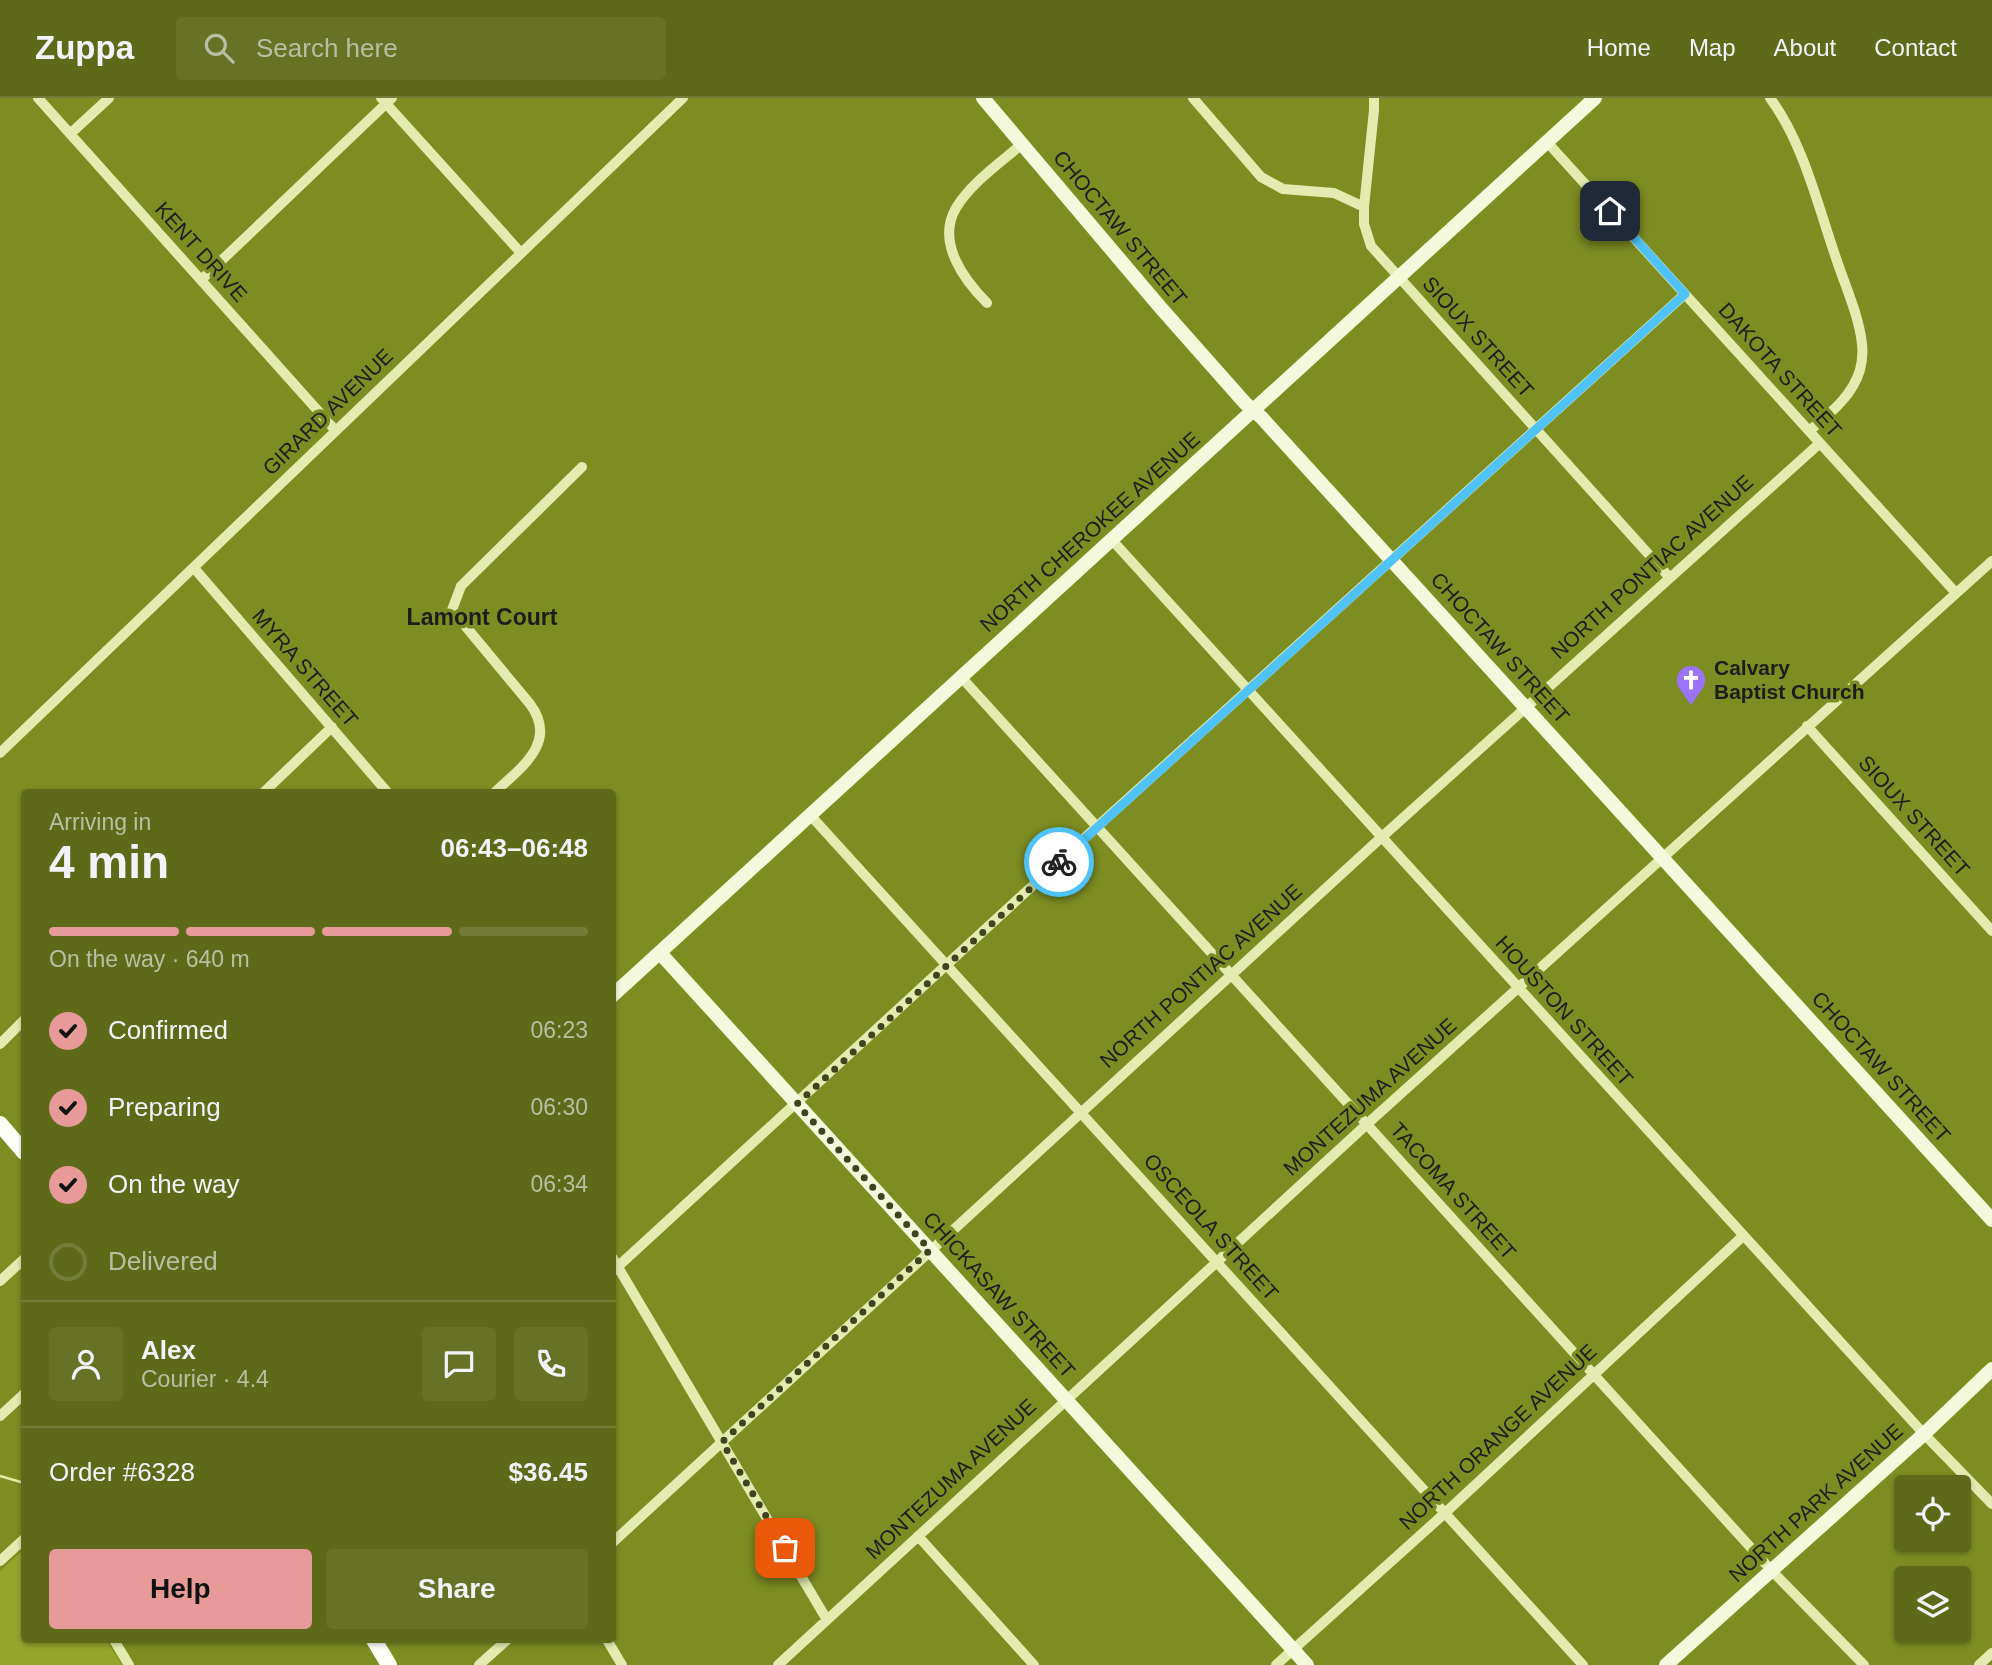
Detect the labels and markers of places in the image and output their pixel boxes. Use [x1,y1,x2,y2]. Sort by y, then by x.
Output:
pin [1580,181,1640,241]
place label: Calvary Baptist Church [1714,656,1865,703]
church icon: Calvary Baptist Church [1674,663,1708,707]
pin [755,1518,815,1578]

